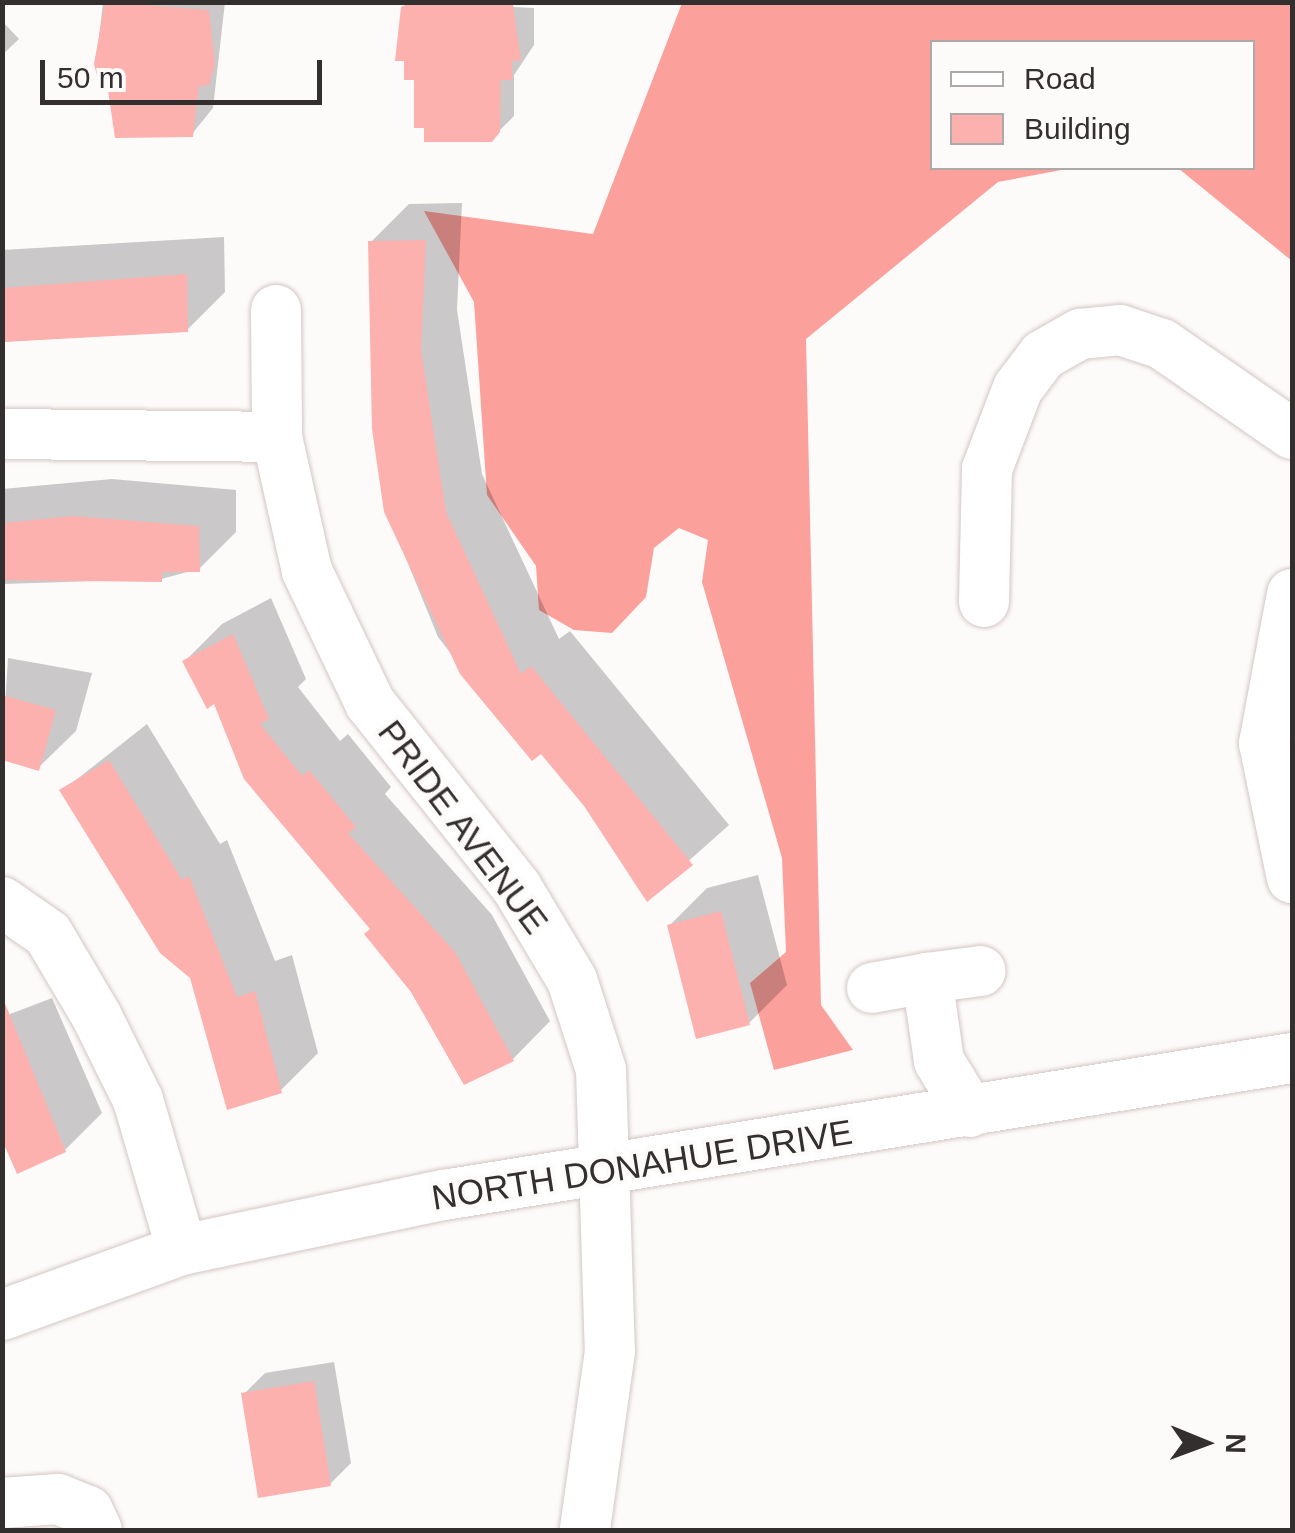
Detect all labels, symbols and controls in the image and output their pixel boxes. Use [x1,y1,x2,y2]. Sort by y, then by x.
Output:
scale bar [45,40,328,102]
legend [930,40,1255,170]
text: 50 m [57,61,124,94]
text: Road [1024,62,1096,95]
text: Building [1024,112,1131,145]
street label: PRIDE AVENUE [369,711,557,943]
street label: NORTH DONAHUE DRIVE [429,1111,855,1219]
north arrow [1155,1393,1255,1493]
text: N [1220,1433,1251,1454]

